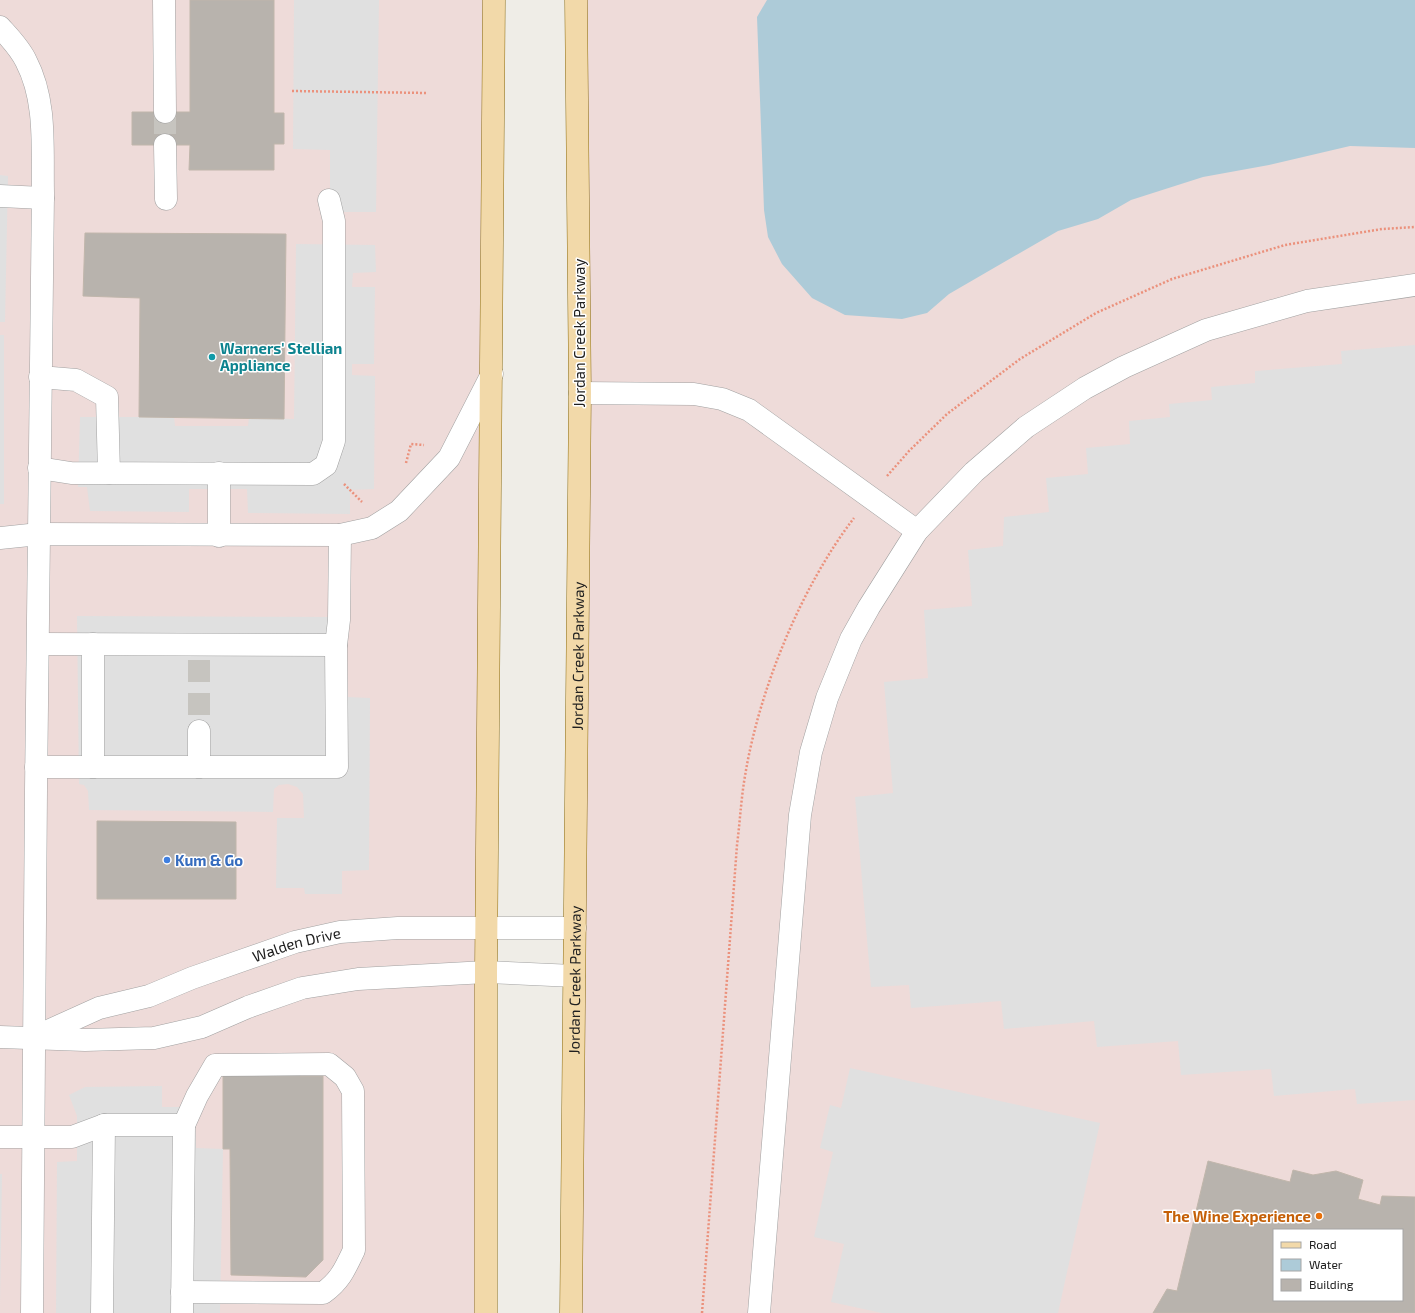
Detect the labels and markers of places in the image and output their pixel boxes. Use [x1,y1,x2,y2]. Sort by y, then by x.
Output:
place label: Warners' Stellian Appliance [220,339,342,374]
marker: Warners' Stellian Appliance [207,352,217,362]
place label: Kum & Go [175,851,243,869]
marker: Kum & Go [162,855,172,865]
place label: The Wine Experience [1163,1207,1311,1225]
marker: The Wine Experience [1314,1211,1324,1221]

